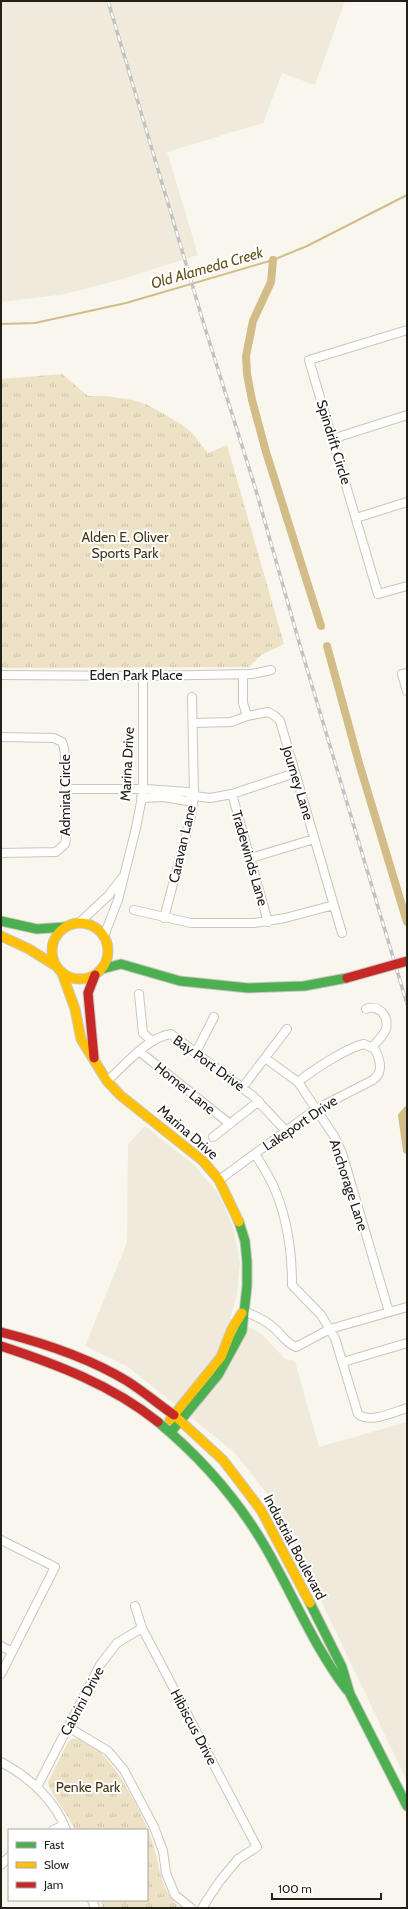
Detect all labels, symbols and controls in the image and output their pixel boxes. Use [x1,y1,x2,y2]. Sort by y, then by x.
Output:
water label: Old Alameda Creek [149,243,266,293]
street label: Spindrift Circle [313,398,355,486]
park label: Alden E. Oliver Sports Park [82,528,169,562]
street label: Eden Park Place [89,666,183,684]
street label: Marina Drive [116,726,138,802]
street label: Journey Lane [278,743,318,822]
street label: Admiral Circle [56,754,74,836]
street label: Caravan Lane [164,803,200,885]
street label: Tradewinds Lane [228,808,272,908]
street label: Bay Port Drive [170,1031,248,1095]
street label: Homer Lane [151,1058,219,1118]
street label: Lakeport Drive [259,1091,341,1155]
street label: Marina Drive [154,1101,222,1163]
street label: Anchorage Lane [326,1137,372,1233]
street label: Industrial Boulevard [260,1491,330,1603]
street label: Cabrini Drive [56,1663,108,1739]
street label: Hibiscus Drive [166,1686,222,1768]
park label: Penke Park [56,1778,121,1796]
legend [8,1829,148,1901]
text: Fast [44,1837,64,1852]
text: Slow [44,1857,69,1872]
scale bar [272,1875,381,1901]
text: Jam [43,1877,63,1892]
text: 100 m [278,1881,312,1896]

